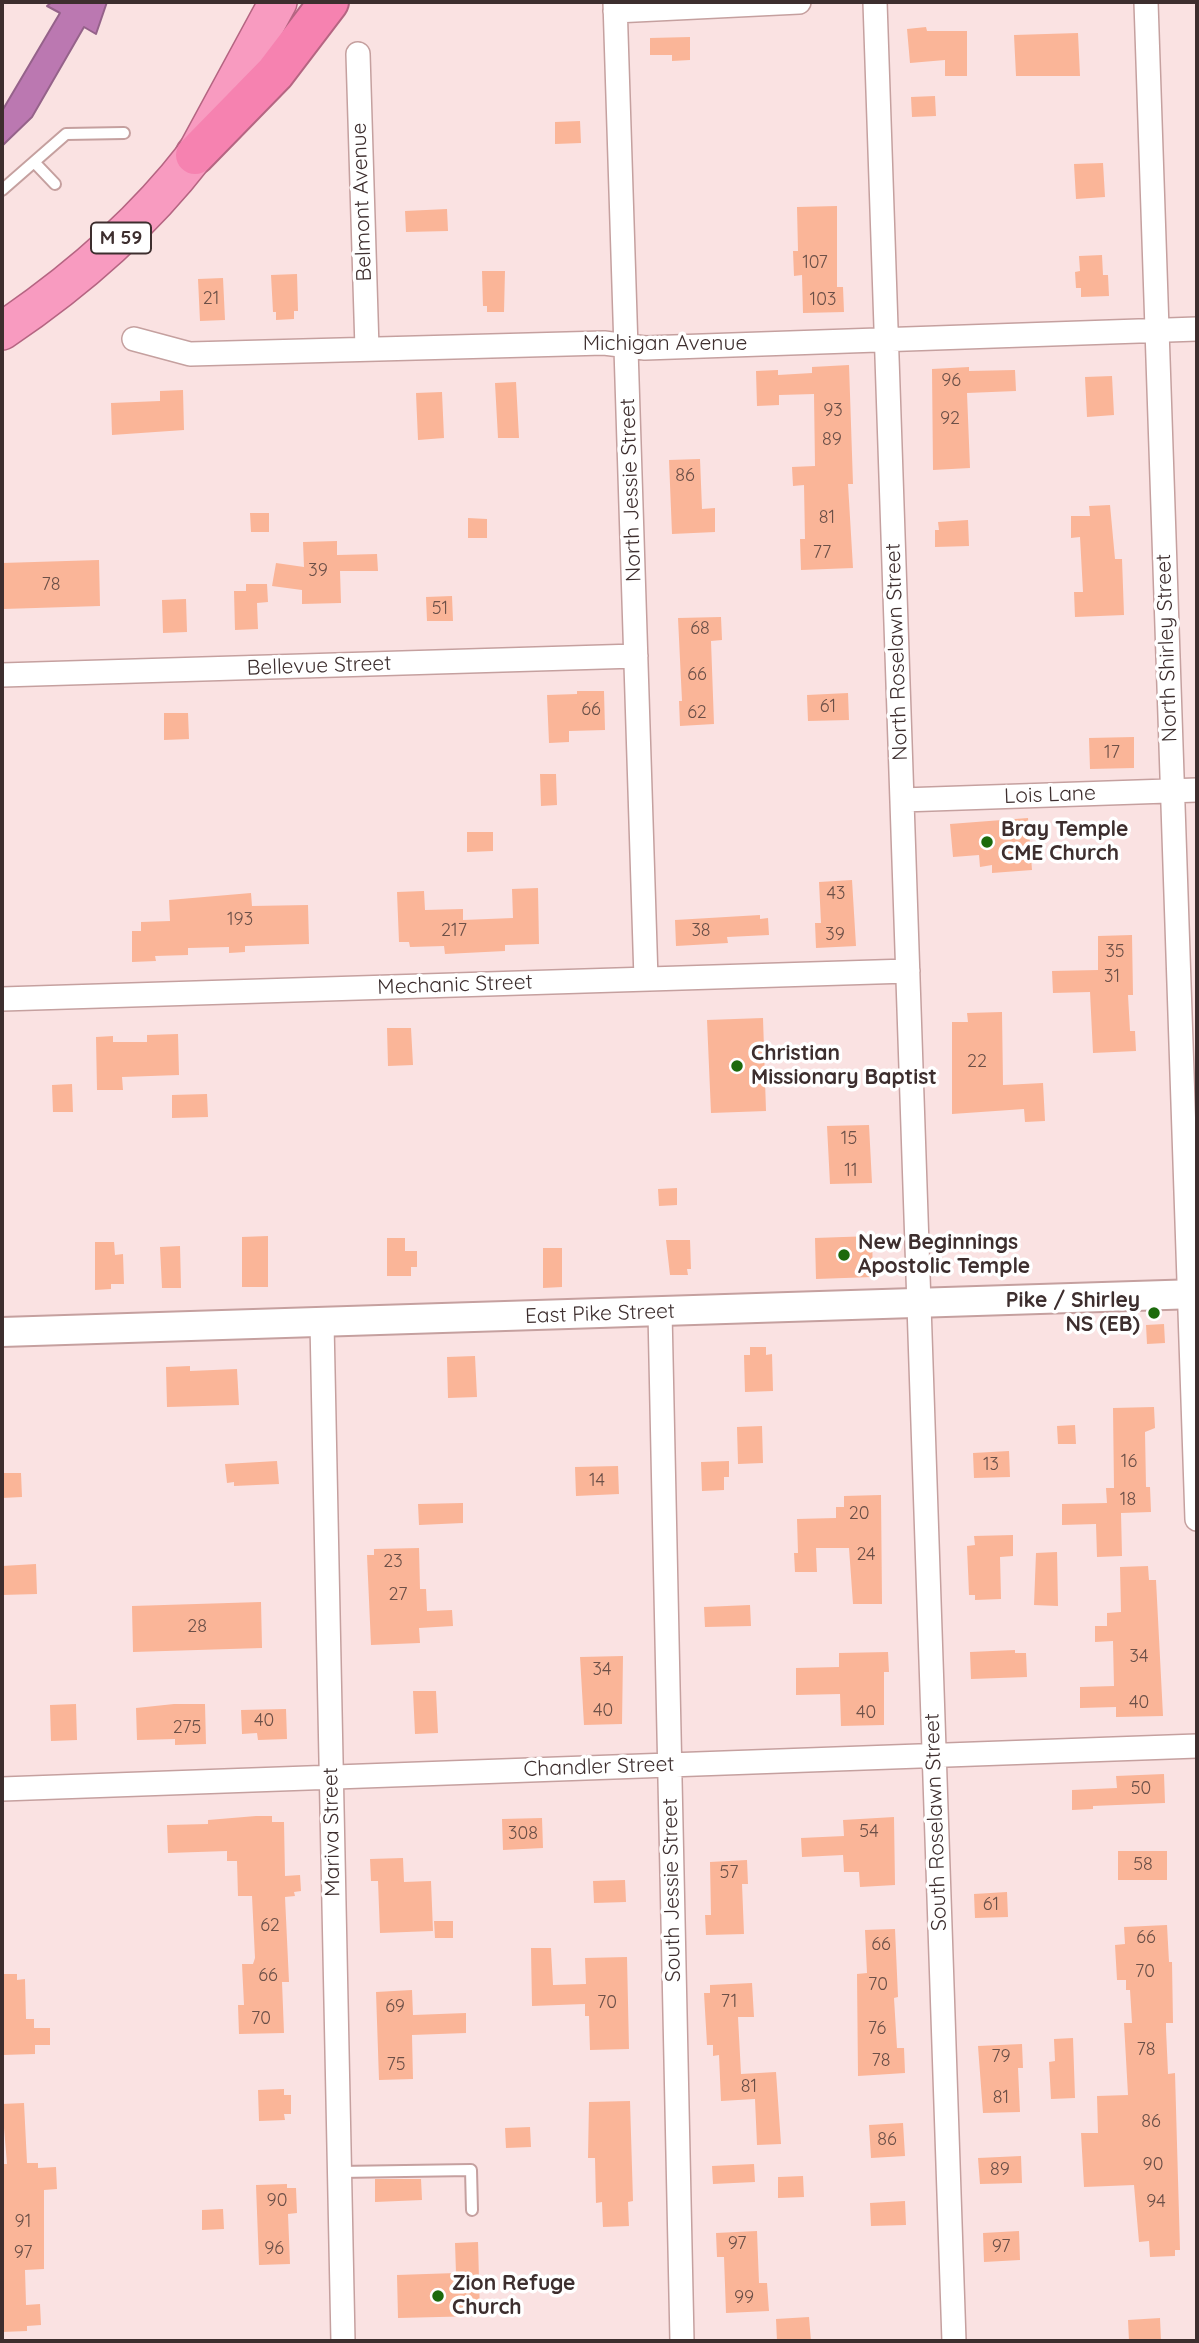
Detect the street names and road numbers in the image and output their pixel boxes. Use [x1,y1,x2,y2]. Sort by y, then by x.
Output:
street label: Belmont Avenue [347,122,377,282]
road number: M 59 [91,222,151,254]
street label: Michigan Avenue [583,331,747,357]
street label: North Jessie Street [615,398,647,582]
street label: North Roselawn Street [881,543,913,761]
street label: North Shirley Street [1151,553,1183,743]
street label: Bellevue Street [246,651,392,681]
street label: Lois Lane [1004,781,1096,809]
street label: Mechanic Street [377,970,533,1000]
street label: East Pike Street [525,1299,675,1329]
street label: South Roselawn Street [920,1713,952,1931]
street label: Chandler Street [523,1752,675,1782]
street label: Mariva Street [318,1767,346,1897]
street label: South Jessie Street [658,1798,686,1982]

